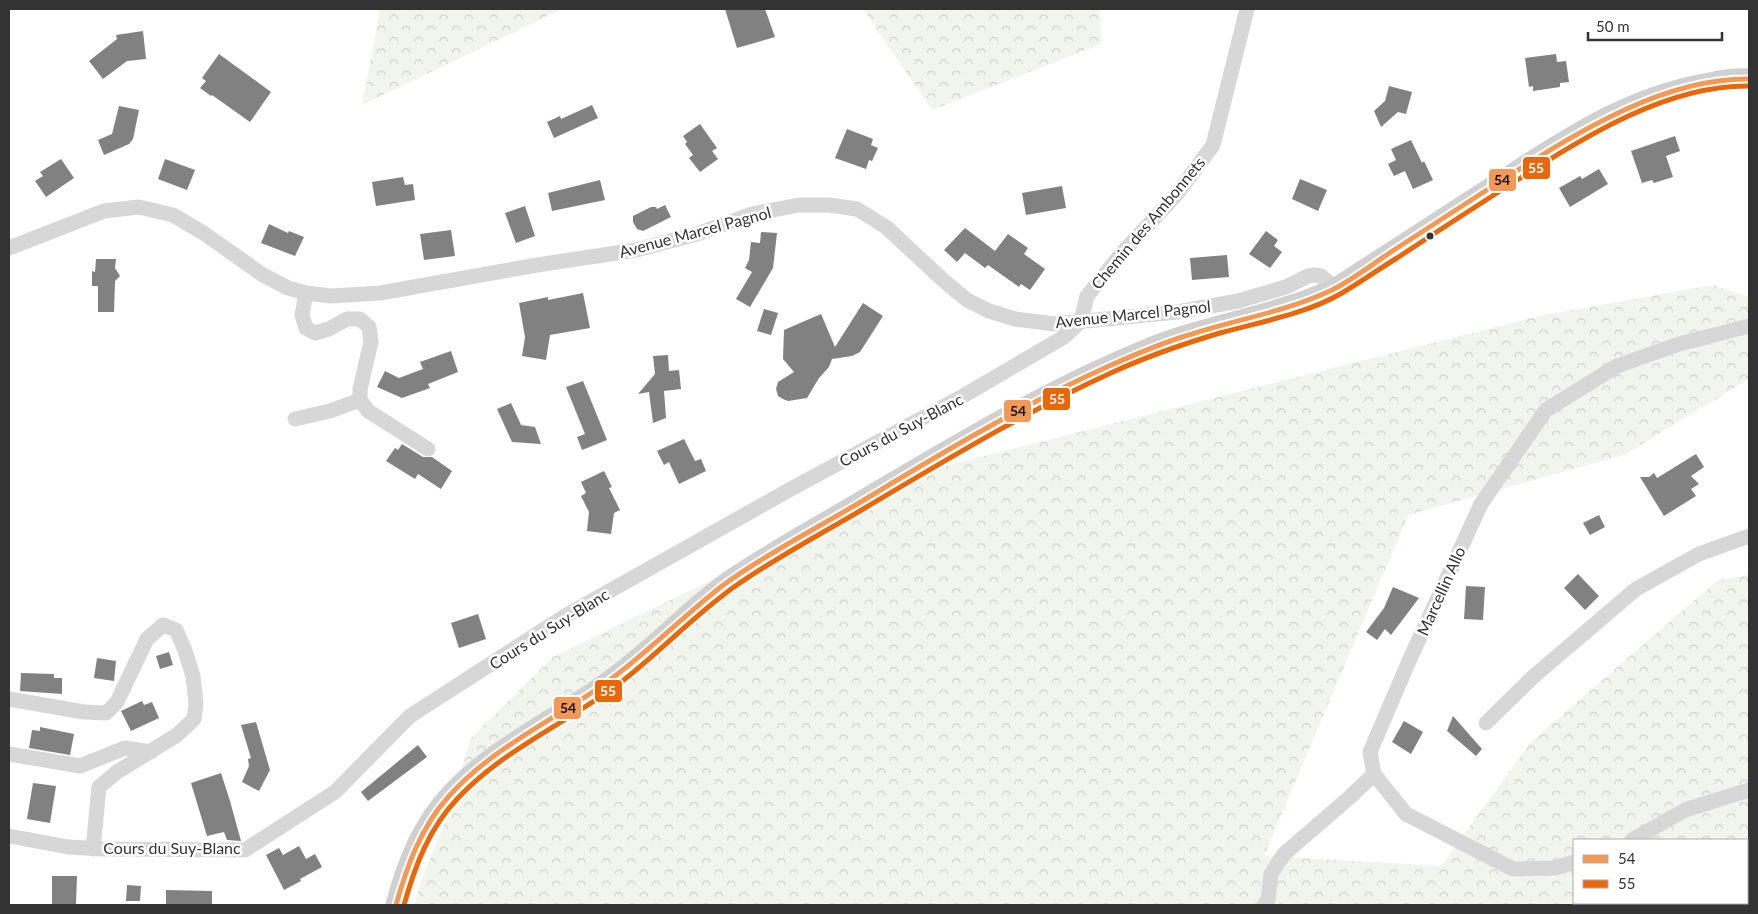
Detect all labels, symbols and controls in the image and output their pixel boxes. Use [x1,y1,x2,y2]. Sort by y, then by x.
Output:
scale bar [1588,10,1722,42]
text: 50 m [1596,17,1630,35]
street label: Chemin des Ambonnets [1087,153,1209,293]
line badge: 55 [1522,156,1551,180]
text: 55 [1528,159,1544,176]
line badge: 54 [1488,168,1517,192]
text: 54 [1494,171,1510,188]
street label: Avenue Marcel Pagnol [617,202,773,261]
unlabelled marker [1425,231,1435,241]
street label: Avenue Marcel Pagnol [1054,296,1212,331]
line badge: 55 [1042,387,1071,411]
street label: Cours du Suy-Blanc [836,389,966,470]
text: 55 [1049,390,1065,407]
line badge: 54 [1003,399,1032,423]
text: 54 [1010,402,1026,419]
street label: Marcellin Allo [1412,543,1469,638]
street label: Cours du Suy-Blanc [485,584,612,673]
line badge: 55 [594,679,623,703]
text: 55 [600,682,616,699]
line badge: 54 [553,696,582,720]
text: 54 [560,699,576,716]
street label: Cours du Suy-Blanc [103,838,241,857]
legend [1573,839,1748,904]
text: 54 [1618,849,1636,867]
text: 55 [1618,874,1635,892]

